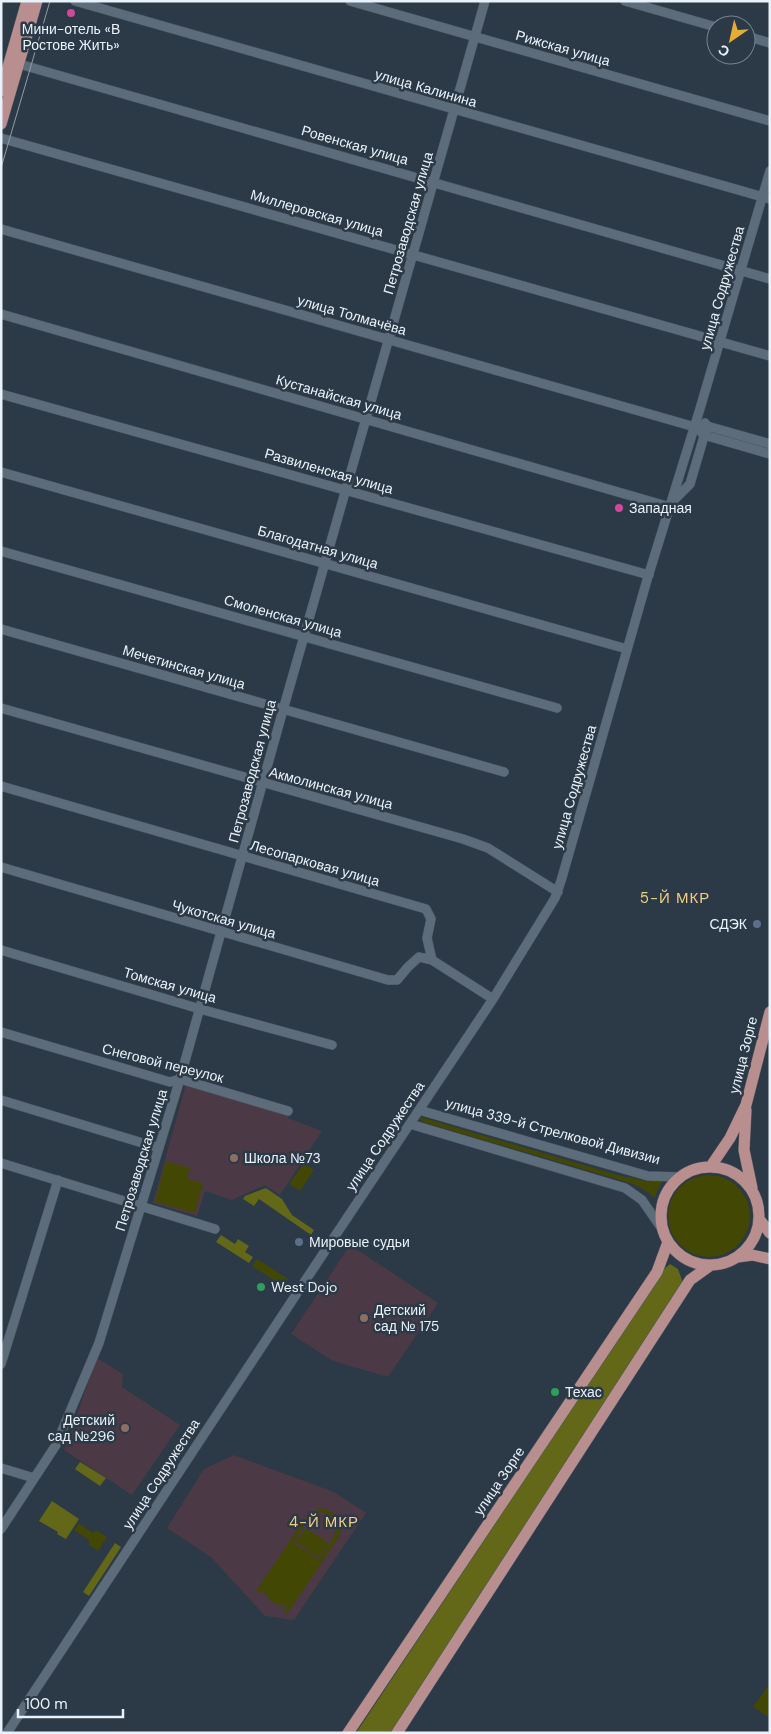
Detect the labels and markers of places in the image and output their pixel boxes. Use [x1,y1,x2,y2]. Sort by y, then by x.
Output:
marker: Мини-отель «В Ростове Жить» [65,7,77,19]
place label: Мини-отель «В Ростове Жить» [22,20,120,54]
place label: Западная [629,499,692,517]
marker: Западная [613,502,625,514]
place label: СДЭК [709,915,748,933]
marker: СДЭК [751,918,763,930]
place label: Школа №73 [244,1149,321,1167]
marker: Школа №73 [228,1152,240,1164]
place label: Мировые судьи [309,1233,410,1251]
marker: Мировые судьи [293,1236,305,1248]
place label: West Dojo [271,1278,337,1296]
marker: West Dojo [255,1281,267,1293]
place label: Детский сад № 175 [374,1301,439,1335]
marker: Детский сад № 175 [358,1312,370,1324]
place label: Техас [565,1383,602,1401]
marker: Техас [549,1386,561,1398]
place label: Детский сад №296 [48,1411,115,1445]
marker: Детский сад №296 [119,1422,131,1434]

